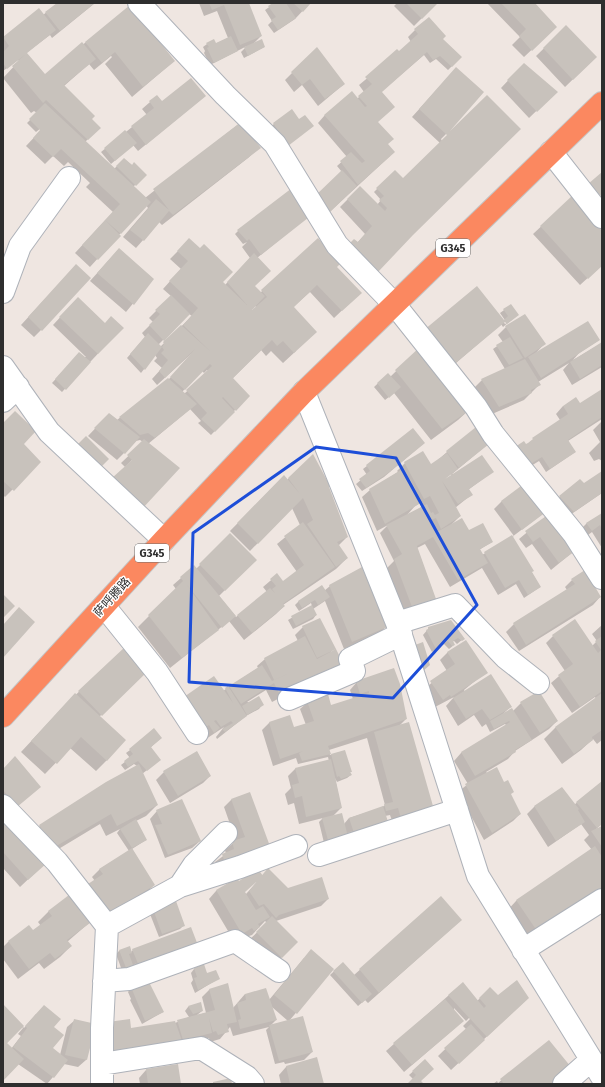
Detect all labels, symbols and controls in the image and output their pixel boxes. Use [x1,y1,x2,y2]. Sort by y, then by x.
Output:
road number: G345 [436,239,470,257]
road number: G345 [135,544,169,562]
street label: 萨呼腾路 [91,574,133,620]

